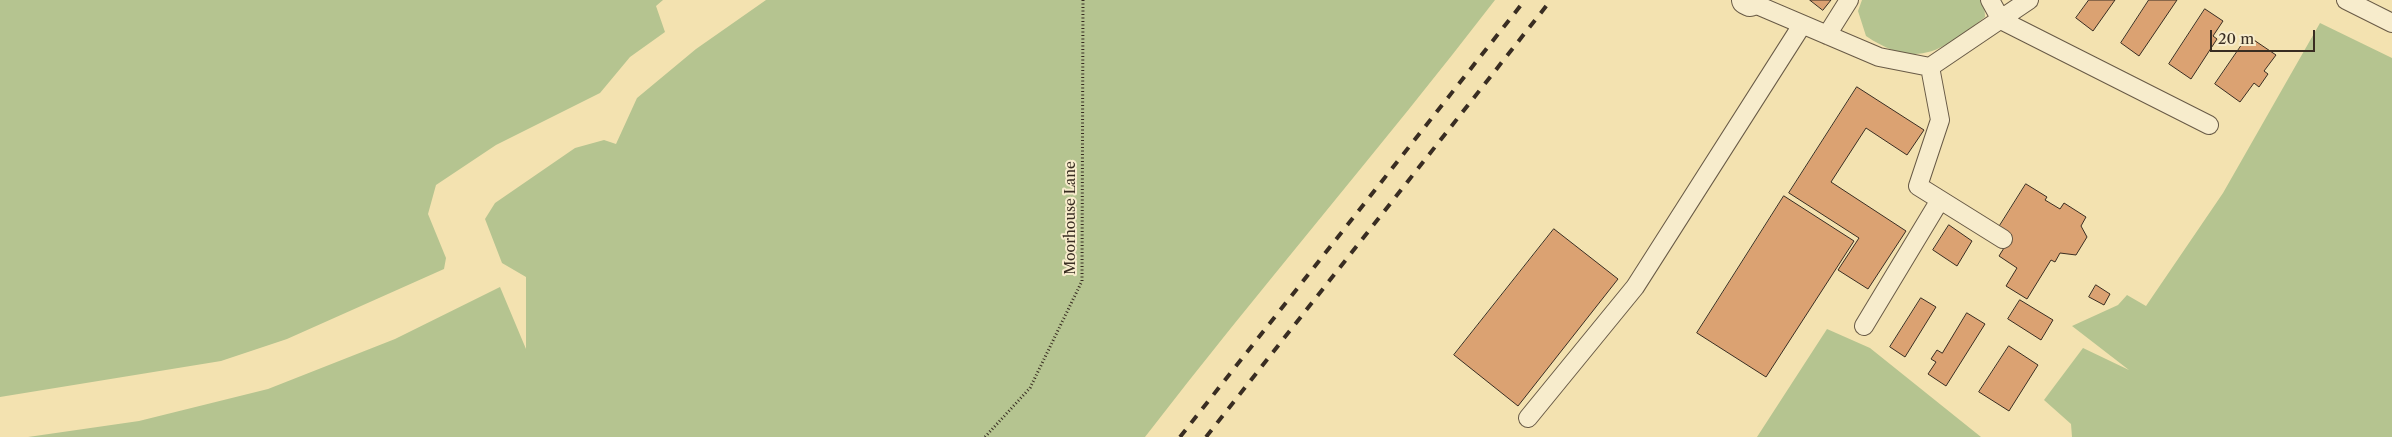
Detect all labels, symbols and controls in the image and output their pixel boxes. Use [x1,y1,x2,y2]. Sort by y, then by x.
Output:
scale bar [2212,20,2317,52]
text: 20 m [2218,29,2254,48]
street label: Moorhouse Lane [1063,161,1079,275]

